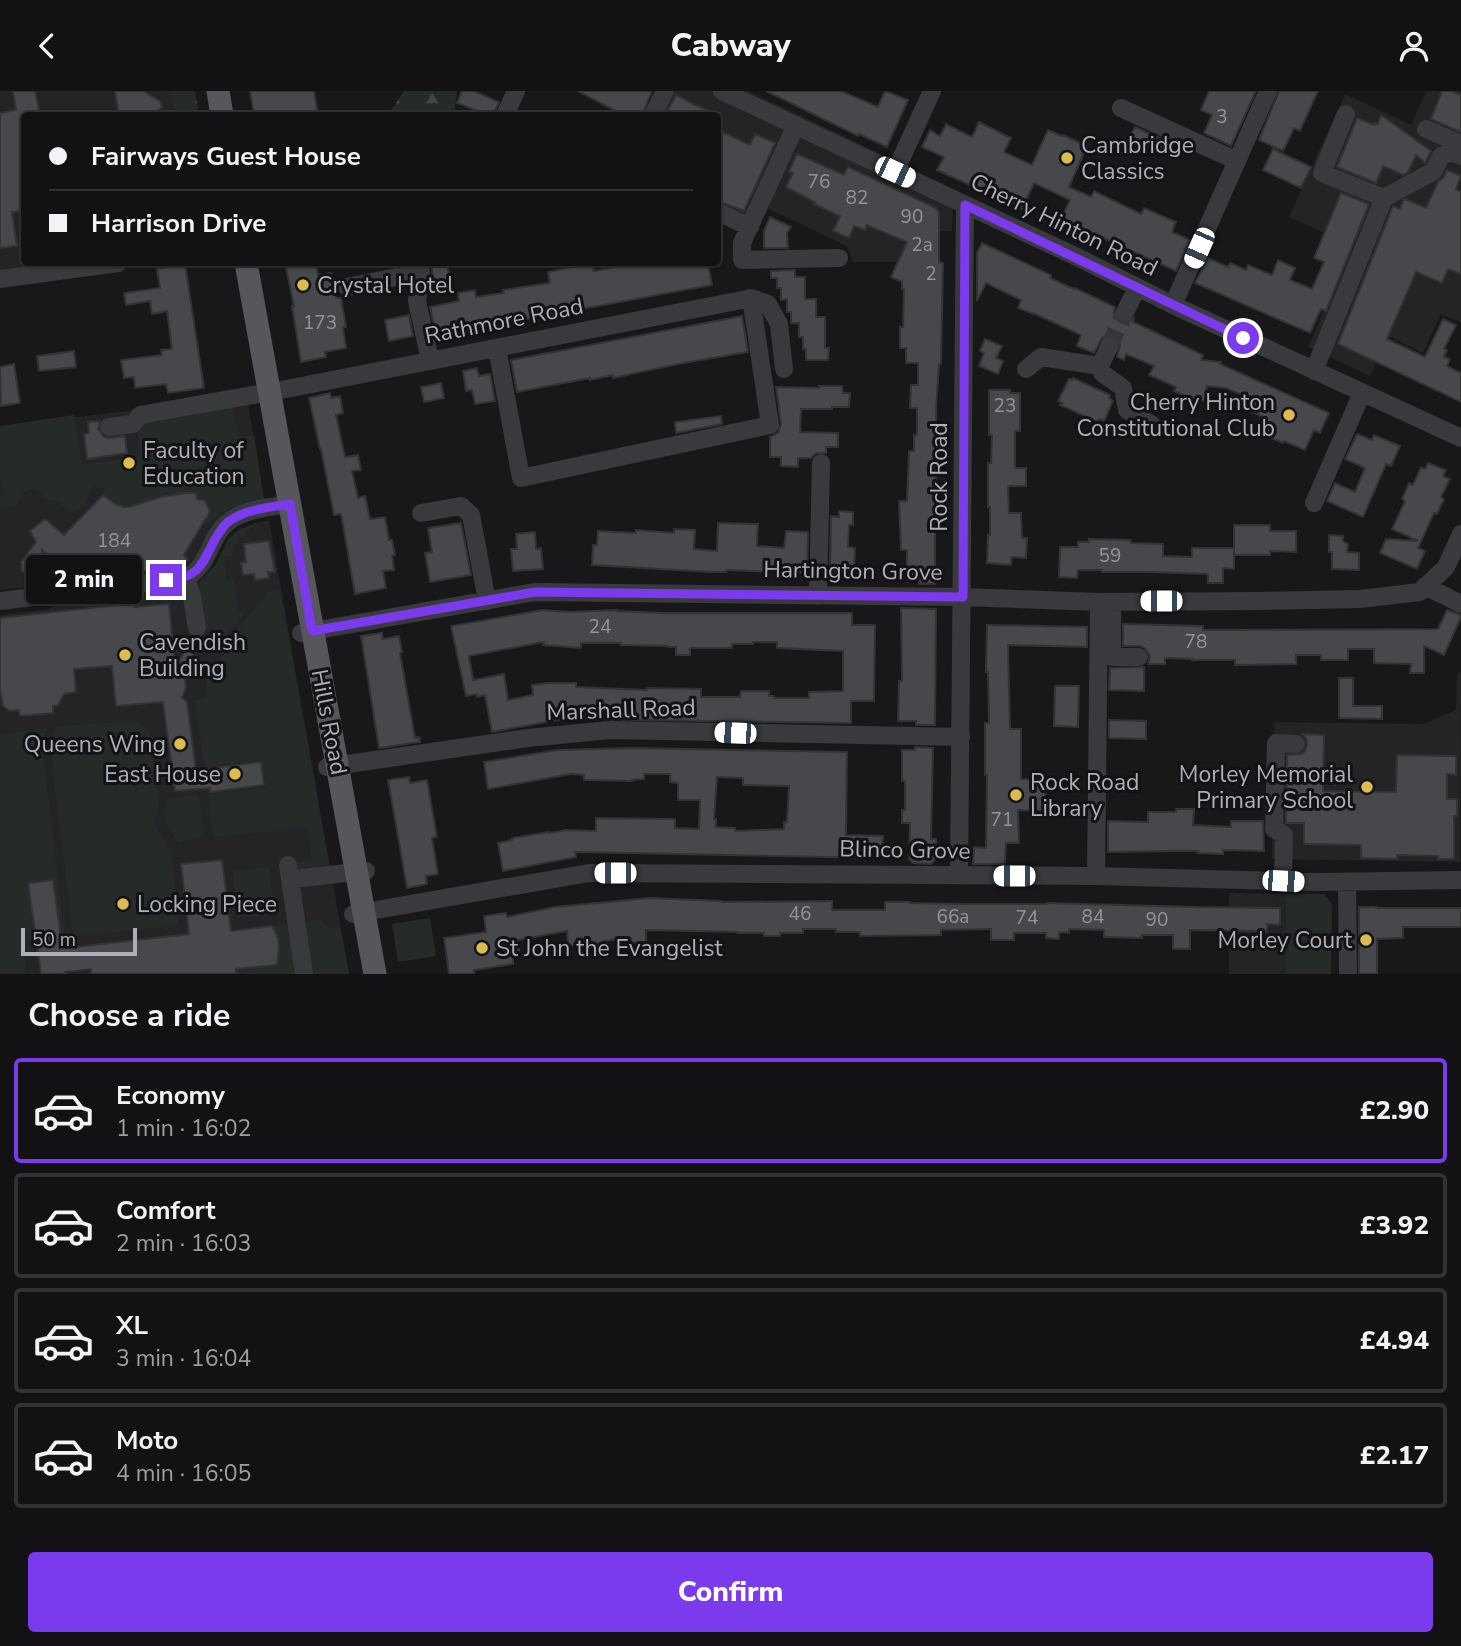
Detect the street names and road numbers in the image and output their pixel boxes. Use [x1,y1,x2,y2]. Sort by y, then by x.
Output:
street label: Cherry Hinton Road [965,166,1163,284]
street label: Rathmore Road [422,290,586,352]
street label: Rock Road [924,422,955,532]
street label: Hartington Grove [763,554,943,588]
street label: Hills Road [304,667,354,777]
street label: Marshall Road [546,692,696,728]
street label: Blinco Grove [839,833,971,867]

